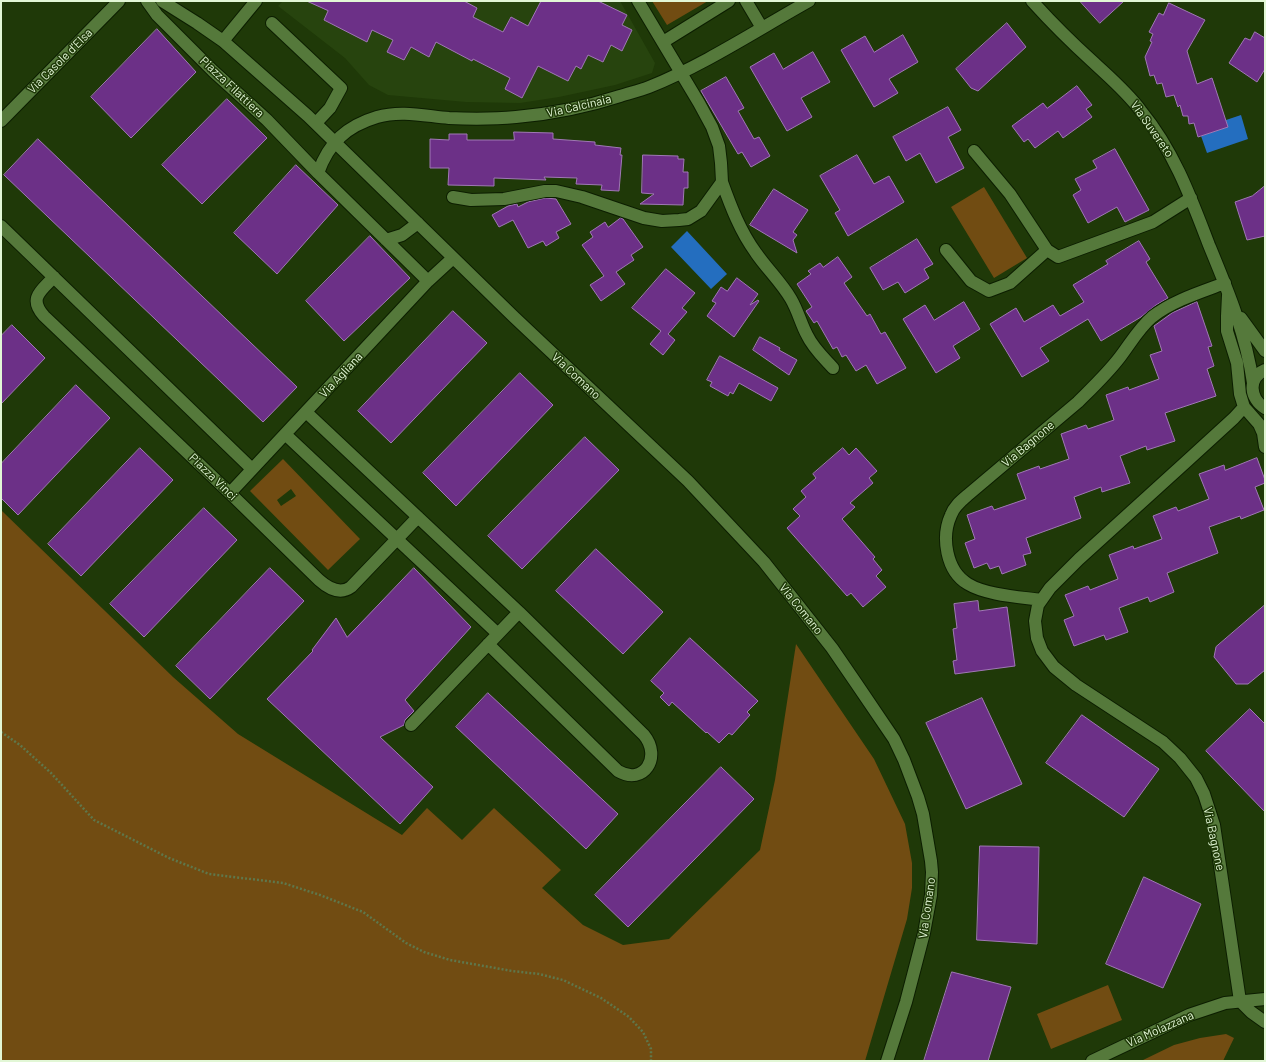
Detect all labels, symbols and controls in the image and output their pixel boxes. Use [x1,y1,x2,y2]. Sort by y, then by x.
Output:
street label: Via Casole d'Elsa [25,26,95,96]
street label: Piazza Filattiera [197,53,267,121]
street label: Via Calcinaia [545,92,613,120]
street label: Via Suvereto [1127,98,1177,160]
street label: Via Agliana [316,349,366,401]
street label: Via Comano [549,350,603,402]
street label: Via Bagnone [999,418,1057,470]
street label: Piazza Vinci [186,451,240,503]
street label: Via Comano [776,581,826,637]
street label: Via Bagnone [1200,806,1228,872]
street label: Via Comano [916,877,938,939]
street label: Via Molazzana [1124,1008,1196,1050]

